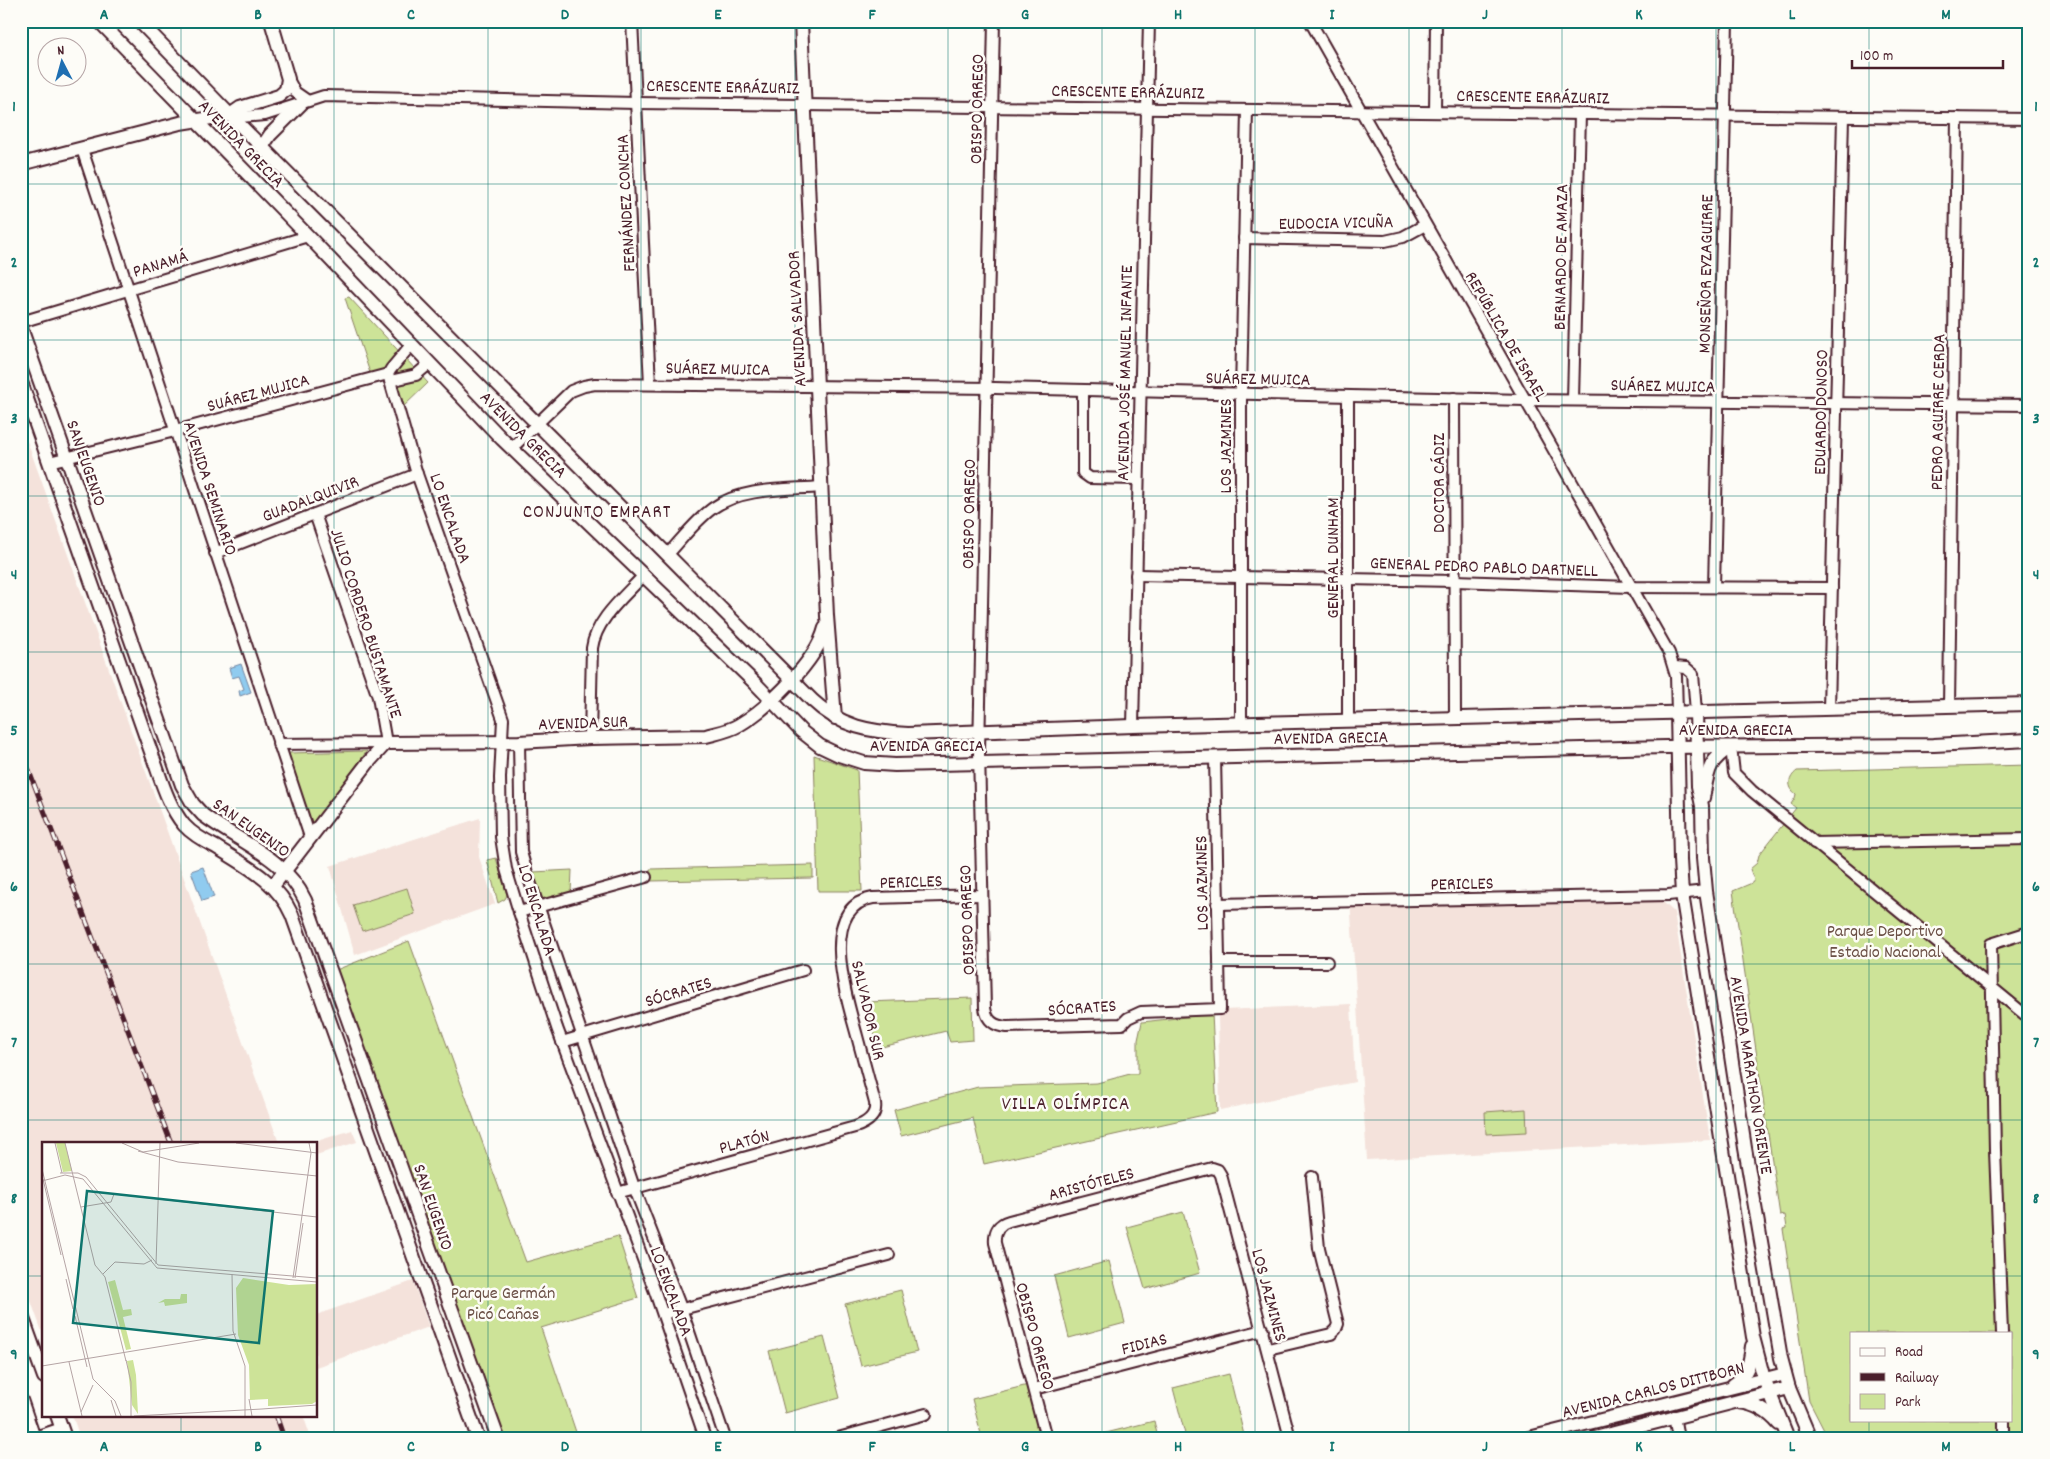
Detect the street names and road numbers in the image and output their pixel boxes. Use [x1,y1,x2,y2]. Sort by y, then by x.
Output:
street label: OBISPO ORREGO [965,54,992,164]
street label: CRESCENTE ERRÁZURIZ [646,75,800,102]
street label: CRESCENTE ERRÁZURIZ [1051,80,1205,107]
street label: CRESCENTE ERRÁZURIZ [1456,85,1610,112]
street label: AVENIDA GRECIA [191,95,289,195]
street label: FERNÁNDEZ CONCHA [611,133,644,272]
street label: BERNARDO DE AMAZA [1549,184,1576,330]
street label: MONSEÑOR EYZAGUIRRE [1694,194,1721,354]
street label: EUDOCIA VICUÑA [1278,211,1394,238]
street label: PANAMÁ [130,245,191,286]
street label: AVENIDA SALVADOR [782,250,815,388]
street label: AVENIDA JOSÉ MANUEL INFANTE [1112,265,1141,481]
street label: REPÚBLICA DE ISRAEL [1457,267,1553,408]
street label: PEDRO AGUIRRE CERDA [1926,333,1953,491]
street label: EDUARDO DONOSO [1809,349,1836,475]
street label: SUÁREZ MUJICA [665,357,771,384]
street label: SUÁREZ MUJICA [1205,367,1311,394]
street label: SUÁREZ MUJICA [205,369,313,420]
street label: SUÁREZ MUJICA [1610,374,1716,401]
street label: AVENIDA GRECIA [473,386,572,485]
street label: LOS JAZMINES [1215,398,1240,494]
street label: SAN EUGENIO [58,417,111,510]
street label: AVENIDA SEMINARIO [175,418,242,559]
street label: DOCTOR CÁDIZ [1428,433,1453,533]
street label: OBISPO ORREGO [957,459,984,569]
street label: GUADALQUIVIR [259,470,363,530]
street label: LO ENCALADA [422,470,476,567]
street label: GENERAL DUNHAM [1322,498,1347,618]
street label: JULIO CORDERO BUSTAMANTE [322,526,407,722]
street label: GENERAL PEDRO PABLO DARTNELL [1369,552,1599,585]
street label: AVENIDA SUR [538,710,628,739]
street label: AVENIDA GRECIA [1679,719,1794,744]
street label: AVENIDA GRECIA [1273,726,1389,753]
street label: AVENIDA GRECIA [870,735,985,760]
street label: SAN EUGENIO [207,793,294,865]
street label: LOS JAZMINES [1190,835,1217,931]
street label: LO ENCALADA [510,862,561,959]
street label: OBISPO ORREGO [954,864,983,976]
street label: PERICLES [879,870,943,897]
street label: PERICLES [1430,872,1494,899]
street label: SALVADOR SUR [843,958,890,1063]
street label: SÓCRATES [642,971,715,1015]
street label: AVENIDA MARATHON ORIENTE [1722,975,1778,1176]
street label: SÓCRATES [1047,995,1117,1024]
street label: PLATÓN [717,1125,773,1162]
street label: SAN EUGENIO [405,1161,458,1254]
street label: ARISTÓTELES [1046,1162,1137,1209]
street label: LO ENCALADA [642,1243,698,1340]
street label: LOS JAZMINES [1243,1246,1292,1345]
street label: OBISPO ORREGO [1007,1280,1060,1393]
street label: FIDIAS [1119,1328,1170,1363]
street label: AVENIDA CARLOS DITTBORN [1560,1357,1748,1426]

